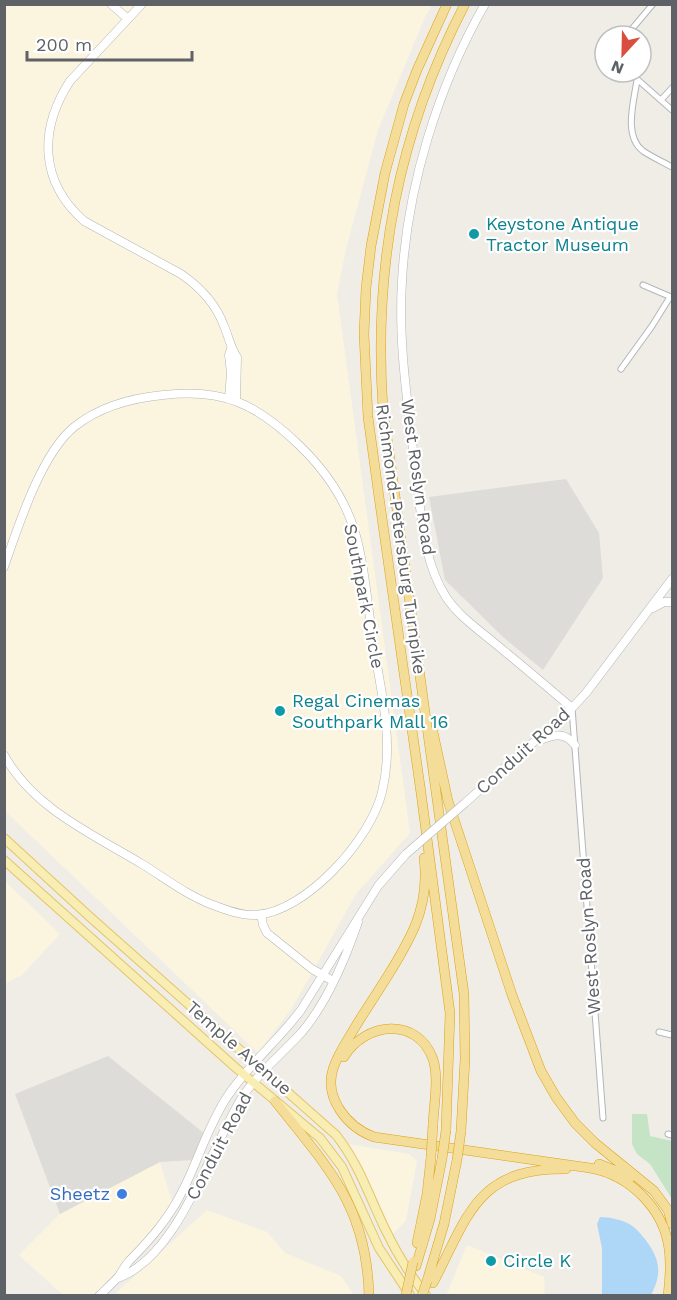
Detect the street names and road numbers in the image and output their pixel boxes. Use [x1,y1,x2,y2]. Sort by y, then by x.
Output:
street label: West Roslyn Road [397,397,440,557]
street label: Richmond-Petersburg Turnpike [372,402,431,676]
street label: Southpark Circle [340,522,389,670]
street label: Conduit Road [471,703,574,798]
street label: West Roslyn Road [573,857,604,1015]
street label: Temple Avenue [182,996,296,1099]
street label: Conduit Road [181,1088,256,1203]

